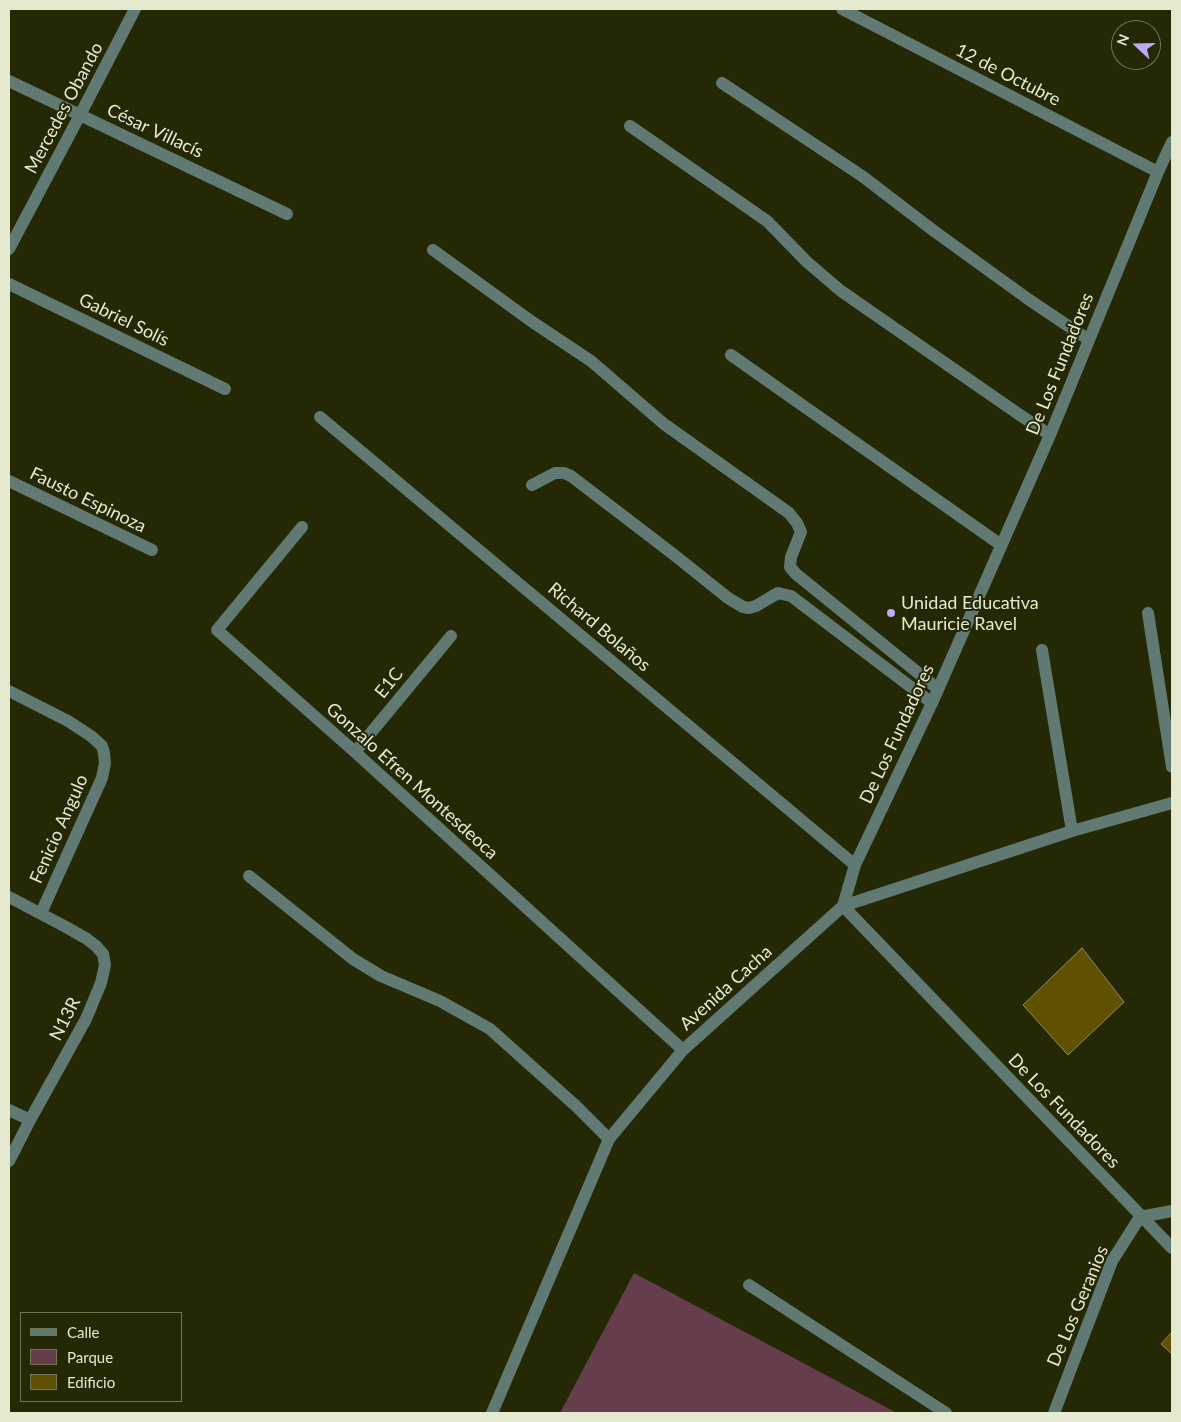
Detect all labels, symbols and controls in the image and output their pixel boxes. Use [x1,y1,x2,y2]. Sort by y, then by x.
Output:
north arrow [1111,20,1161,70]
text: N [1113,32,1132,48]
street label: Mercedes Obando [20,39,108,177]
street label: 12 de Octubre [952,39,1064,111]
street label: César Villacís [103,99,207,163]
street label: Gabriel Solís [75,289,173,351]
street label: De Los Fundadores [1022,290,1098,438]
street label: Fausto Espinoza [26,463,150,537]
street label: Richard Bolaños [543,578,655,676]
place label: Unidad Educativa Mauricie Ravel [901,592,1039,634]
marker: Unidad Educativa Mauricie Ravel [885,607,897,619]
street label: De Los Fundadores [855,661,939,807]
street label: E1C [370,663,408,703]
street label: Gonzalo Efren Montesdeoca [322,698,502,864]
street label: Fenicio Angulo [25,771,93,887]
street label: Avenida Cacha [675,941,777,1035]
street label: N13R [45,994,85,1044]
street label: De Los Fundadores [1004,1049,1124,1173]
street label: De Los Geranios [1043,1242,1113,1370]
legend [20,1312,182,1402]
text: Calle [67,1323,99,1341]
text: Parque [67,1348,113,1366]
text: Edificio [67,1373,115,1391]

